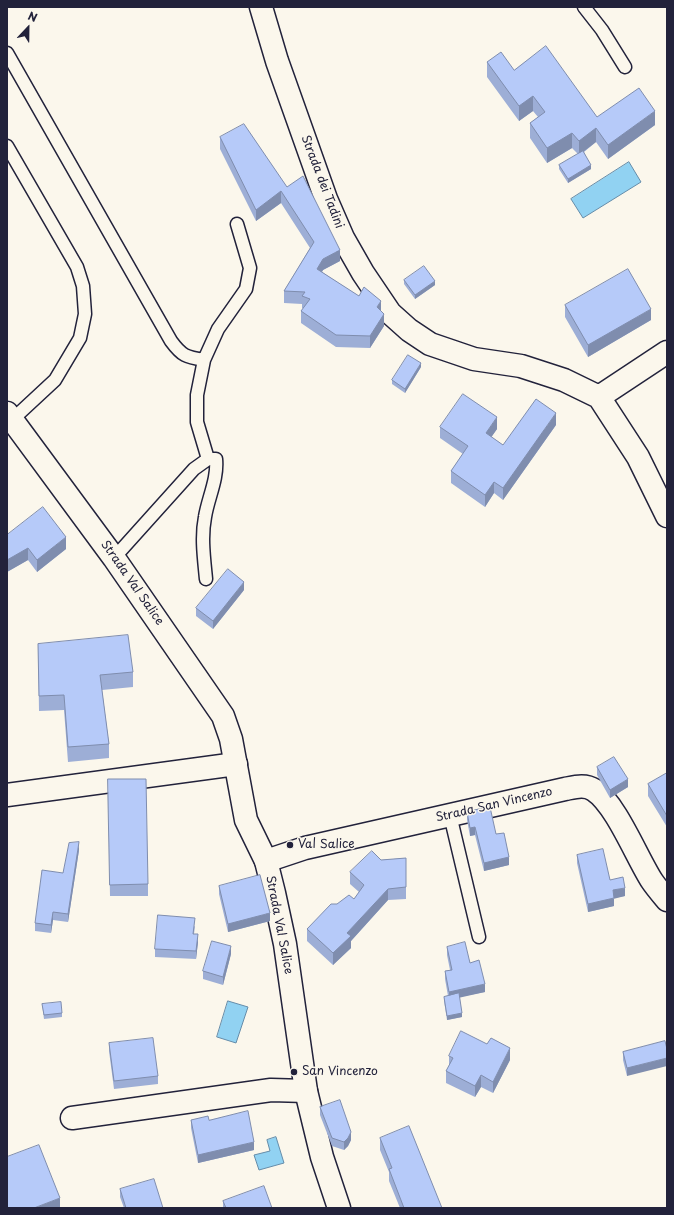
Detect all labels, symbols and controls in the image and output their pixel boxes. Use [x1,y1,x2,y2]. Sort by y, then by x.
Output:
text: N [25,7,40,26]
north arrow [8,8,48,48]
street label: Strada dei Tadini [298,133,346,231]
street label: Strada Val Salice [97,538,167,628]
street label: Strada San Vincenzo [434,785,554,825]
place label: Val Salice [298,838,355,852]
marker: Val Salice [285,840,295,850]
street label: Strada Val Salice [262,875,296,975]
place label: San Vincenzo [302,1065,378,1079]
marker: San Vincenzo [289,1067,299,1077]

